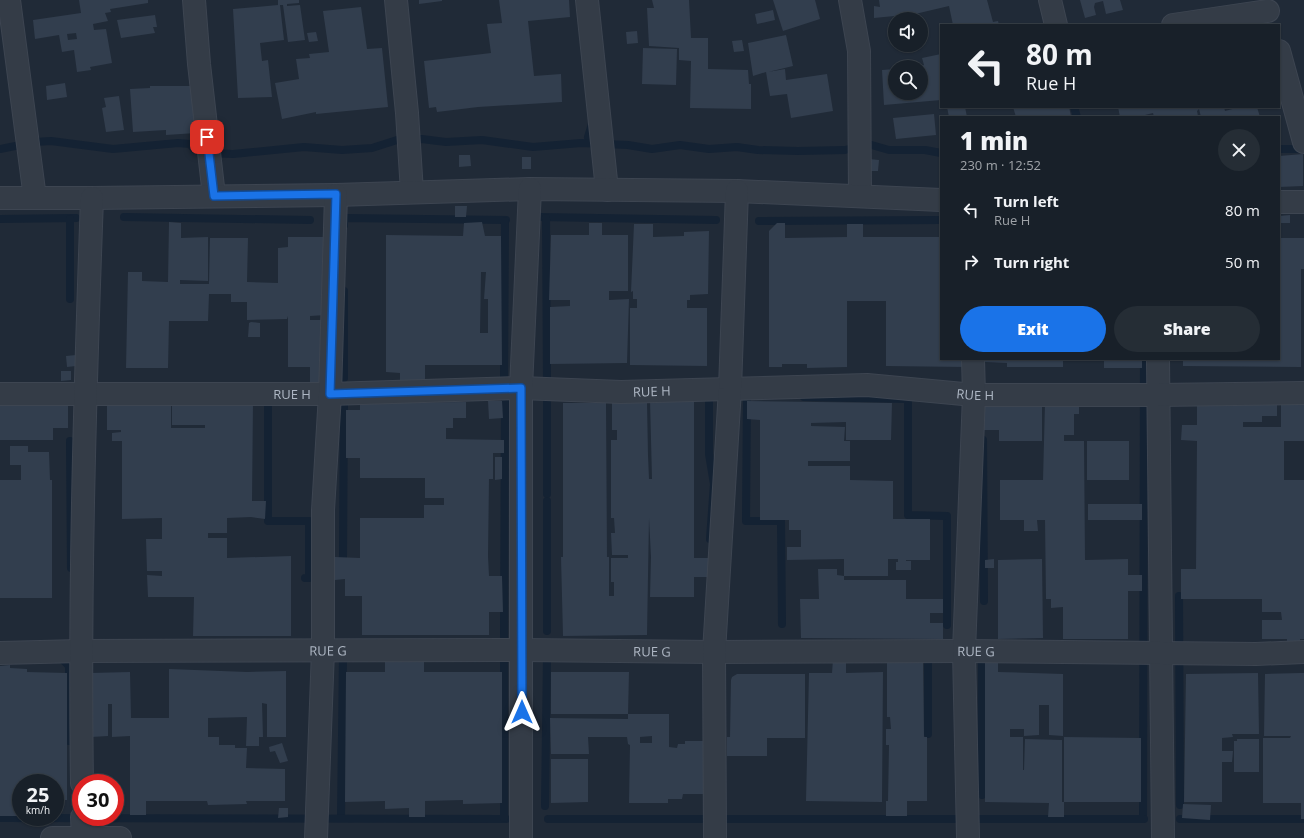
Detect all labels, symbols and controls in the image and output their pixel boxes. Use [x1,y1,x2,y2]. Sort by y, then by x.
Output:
map controls [888,12,928,100]
button: sound [888,12,928,52]
text: 80 m [1026,35,1093,73]
icon: left [960,40,1012,92]
button: search [888,60,928,100]
text: Rue H [1026,71,1076,95]
pin [190,120,224,154]
text: 1 min [960,124,1028,157]
icon: arrive [196,126,218,148]
button: close [1218,129,1260,171]
text: 230 m · 12:52 [960,156,1041,174]
text: Turn left [994,191,1059,211]
icon: left [960,199,982,221]
text: 80 m [1225,200,1260,220]
text: Rue H [994,211,1030,229]
icon: right [960,251,982,273]
text: Turn right [994,252,1069,272]
text: 50 m [1225,252,1260,272]
button: Exit [960,306,1106,352]
button: Share [1114,306,1260,352]
street label: RUE H [633,382,671,401]
street label: RUE H [956,384,994,404]
street label: RUE H [273,385,311,403]
street label: RUE G [309,641,347,659]
street label: RUE G [633,642,671,661]
street label: RUE G [957,642,995,660]
position arrow [501,691,543,733]
speed limit sign: 30 [72,774,124,826]
text: 25 [27,781,49,808]
text: km/h [26,803,50,817]

